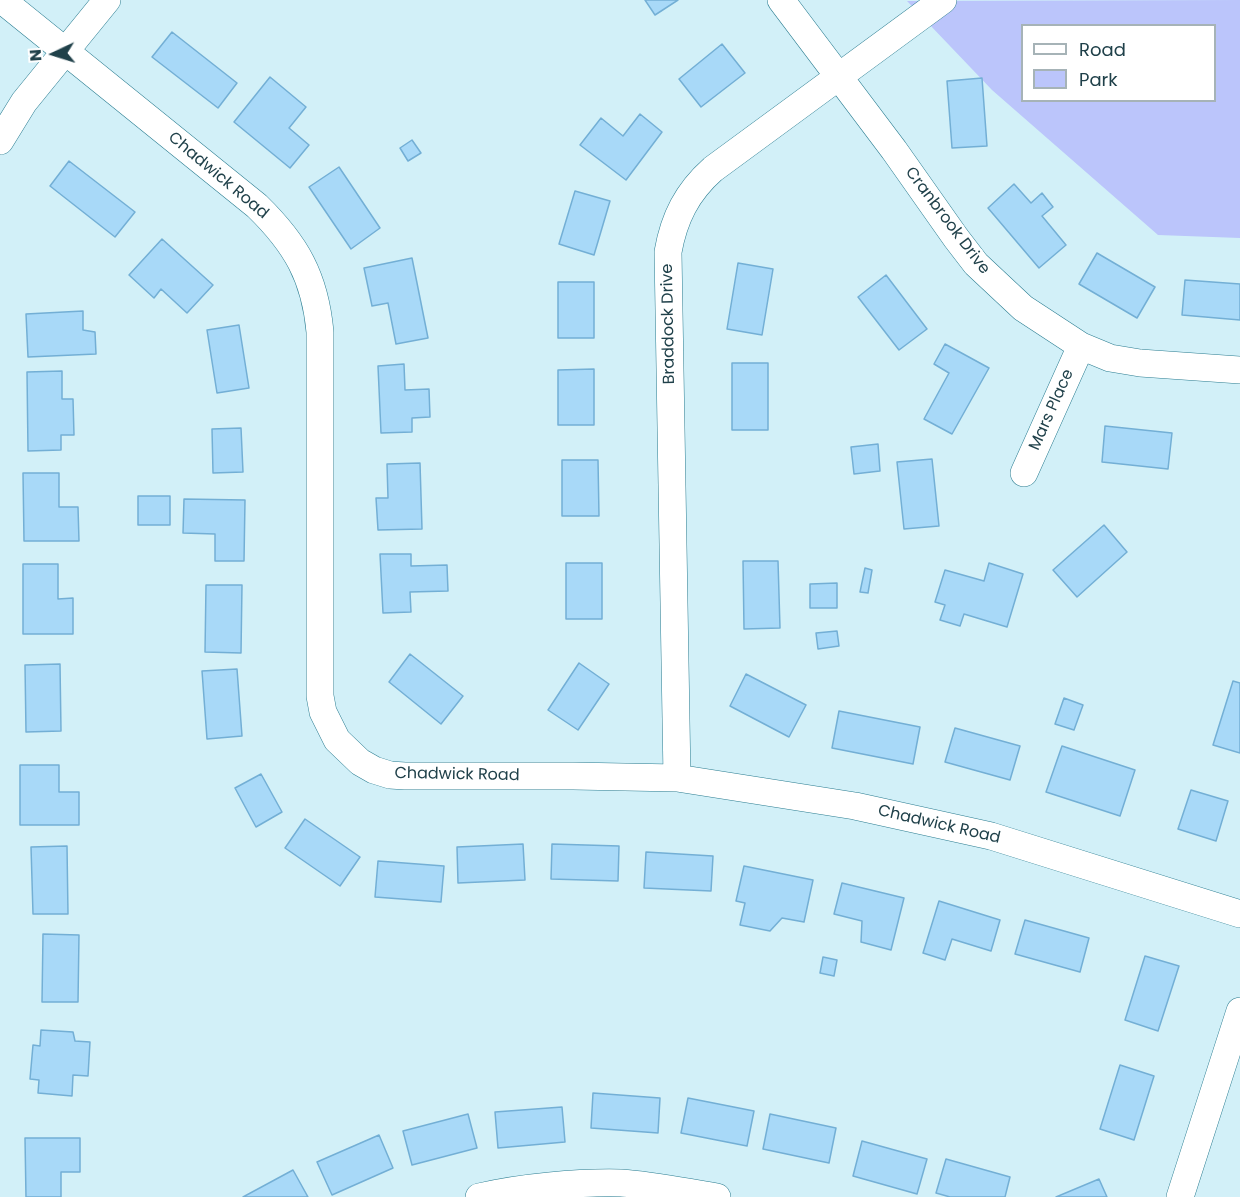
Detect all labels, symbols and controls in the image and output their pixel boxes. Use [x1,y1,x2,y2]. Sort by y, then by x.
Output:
north arrow [24,24,84,84]
legend [1021,24,1216,102]
text: Road [1079,37,1126,62]
text: N [24,48,47,62]
text: Park [1079,67,1118,92]
street label: Chadwick Road [164,128,272,224]
street label: Cranbrook Drive [900,164,994,278]
street label: Braddock Drive [658,263,680,385]
street label: Mars Place [1026,366,1078,454]
street label: Chadwick Road [394,764,520,786]
street label: Chadwick Road [876,802,1002,848]

